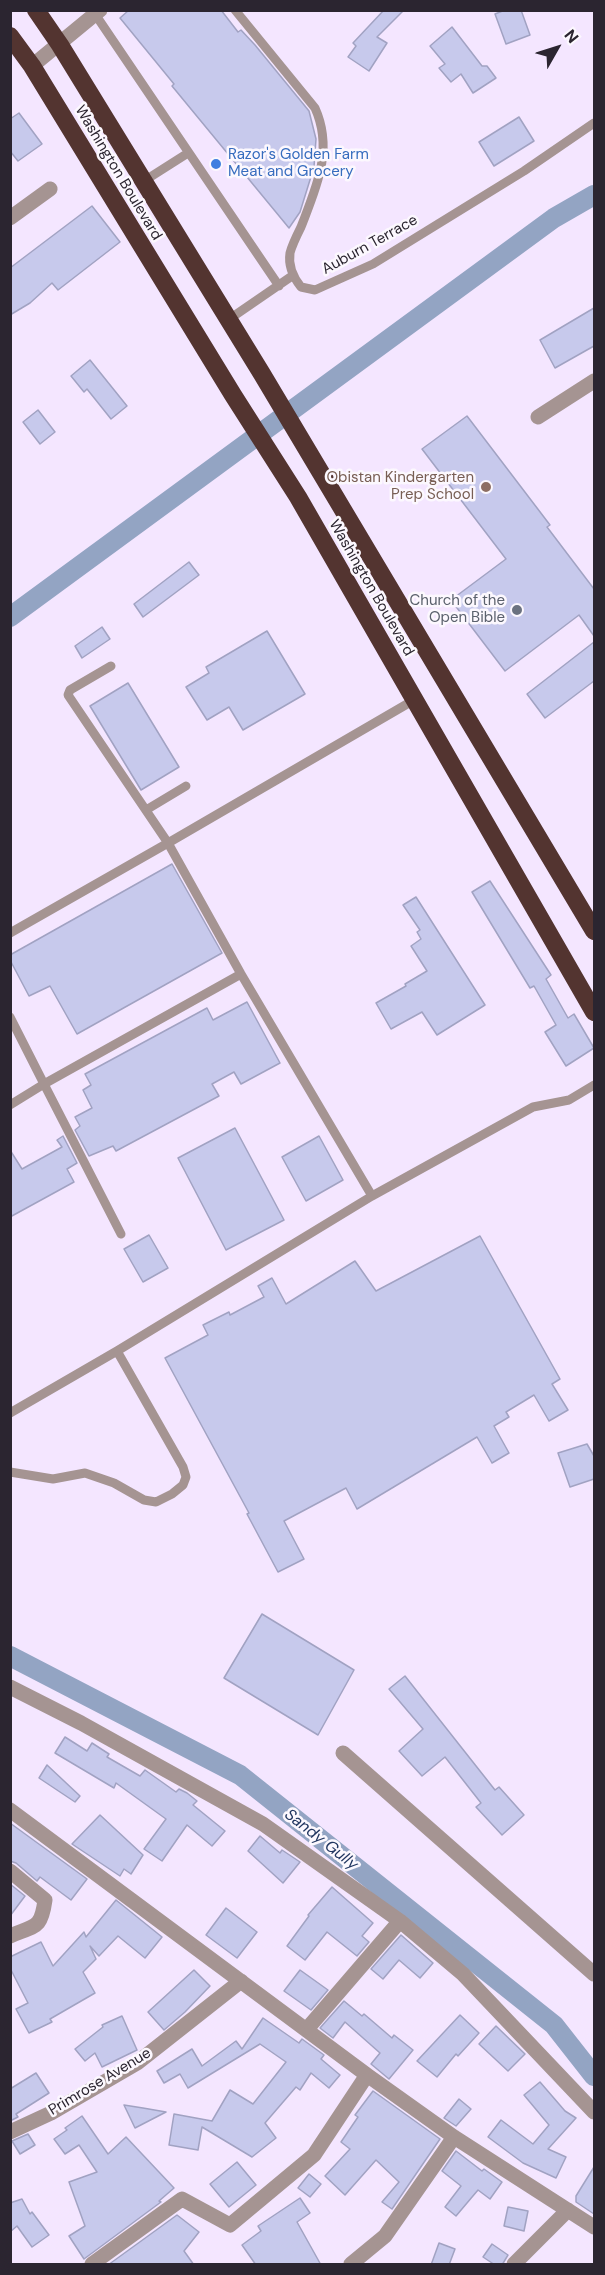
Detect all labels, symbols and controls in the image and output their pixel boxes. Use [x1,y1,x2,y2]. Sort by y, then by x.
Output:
north arrow [527,18,587,78]
text: N [560,25,583,47]
street label: Washington Boulevard [71,102,165,244]
place label: Razor's Golden Farm Meat and Grocery [228,146,369,181]
marker: Razor's Golden Farm Meat and Grocery [209,157,223,171]
street label: Auburn Terrace [319,211,421,279]
place label: Obistan Kindergarten Prep School [326,469,474,504]
marker: Obistan Kindergarten Prep School [479,480,493,494]
street label: Washington Boulevard [325,517,417,659]
place label: Church of the Open Bible [410,592,505,627]
marker: Church of the Open Bible [510,603,524,617]
water label: Sandy Gully [280,1805,362,1875]
street label: Primrose Avenue [45,2044,155,2120]

